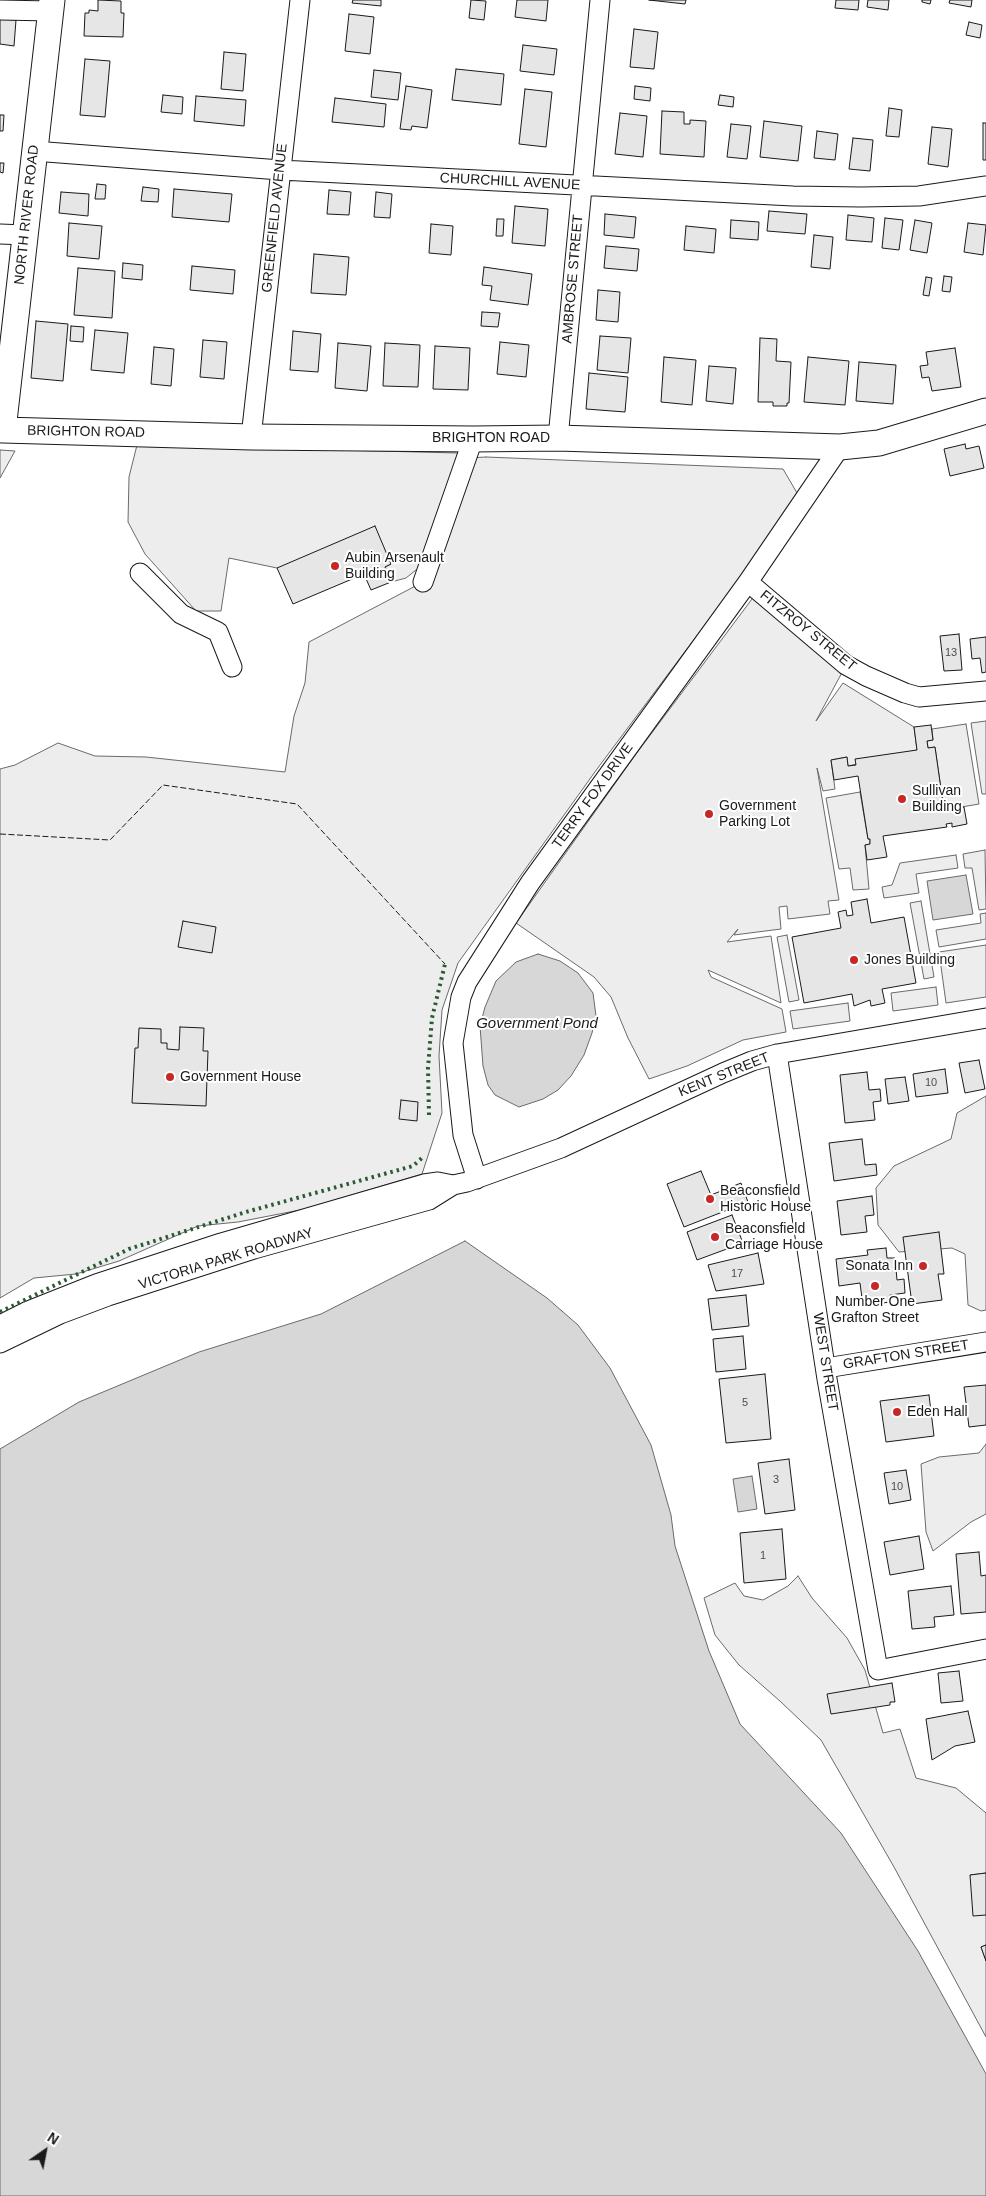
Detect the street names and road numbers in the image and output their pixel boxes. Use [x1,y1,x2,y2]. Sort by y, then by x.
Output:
street label: GREENFIELD AVENUE [259,143,291,293]
street label: NORTH RIVER ROAD [11,144,43,286]
street label: CHURCHILL AVENUE [439,170,581,194]
street label: AMBROSE STREET [559,214,587,344]
street label: BRIGHTON ROAD [27,423,145,441]
street label: BRIGHTON ROAD [432,430,550,446]
street label: FITZROY STREET [756,587,860,675]
street label: TERRY FOX DRIVE [549,740,637,852]
street label: KENT STREET [676,1049,772,1101]
street label: VICTORIA PARK ROADWAY [137,1224,315,1294]
street label: WEST STREET [809,1312,841,1412]
street label: GRAFTON STREET [842,1337,970,1373]

